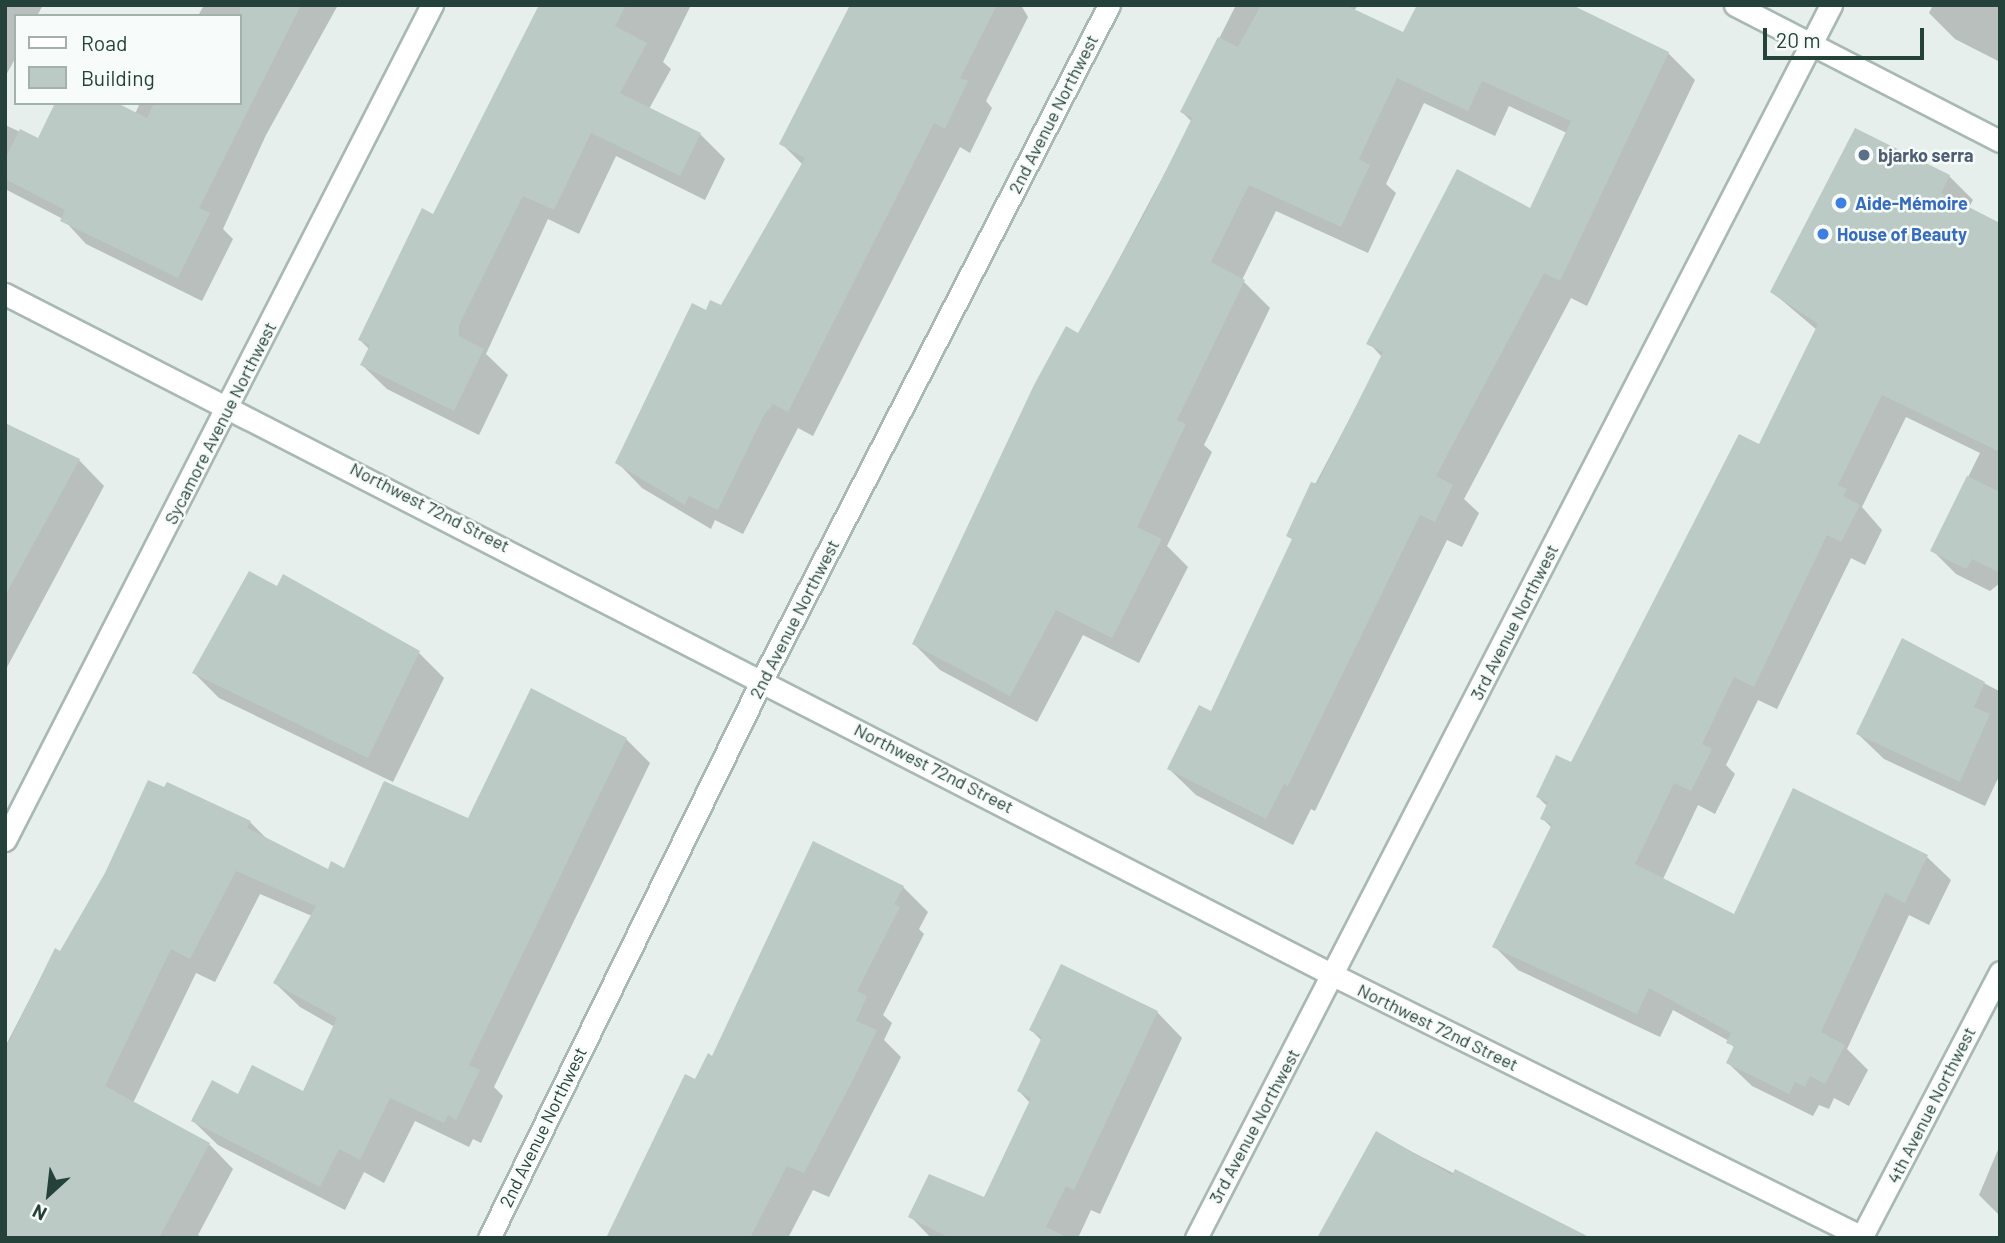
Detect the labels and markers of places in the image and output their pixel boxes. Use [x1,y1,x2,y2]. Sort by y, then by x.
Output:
place label: bjarko serra [1878,144,1974,166]
marker: bjarko serra [1856,147,1872,163]
place label: Aide-Mémoire [1855,192,1968,214]
marker: Aide-Mémoire [1833,195,1849,211]
place label: House of Beauty [1837,223,1967,245]
marker: House of Beauty [1815,226,1831,242]

